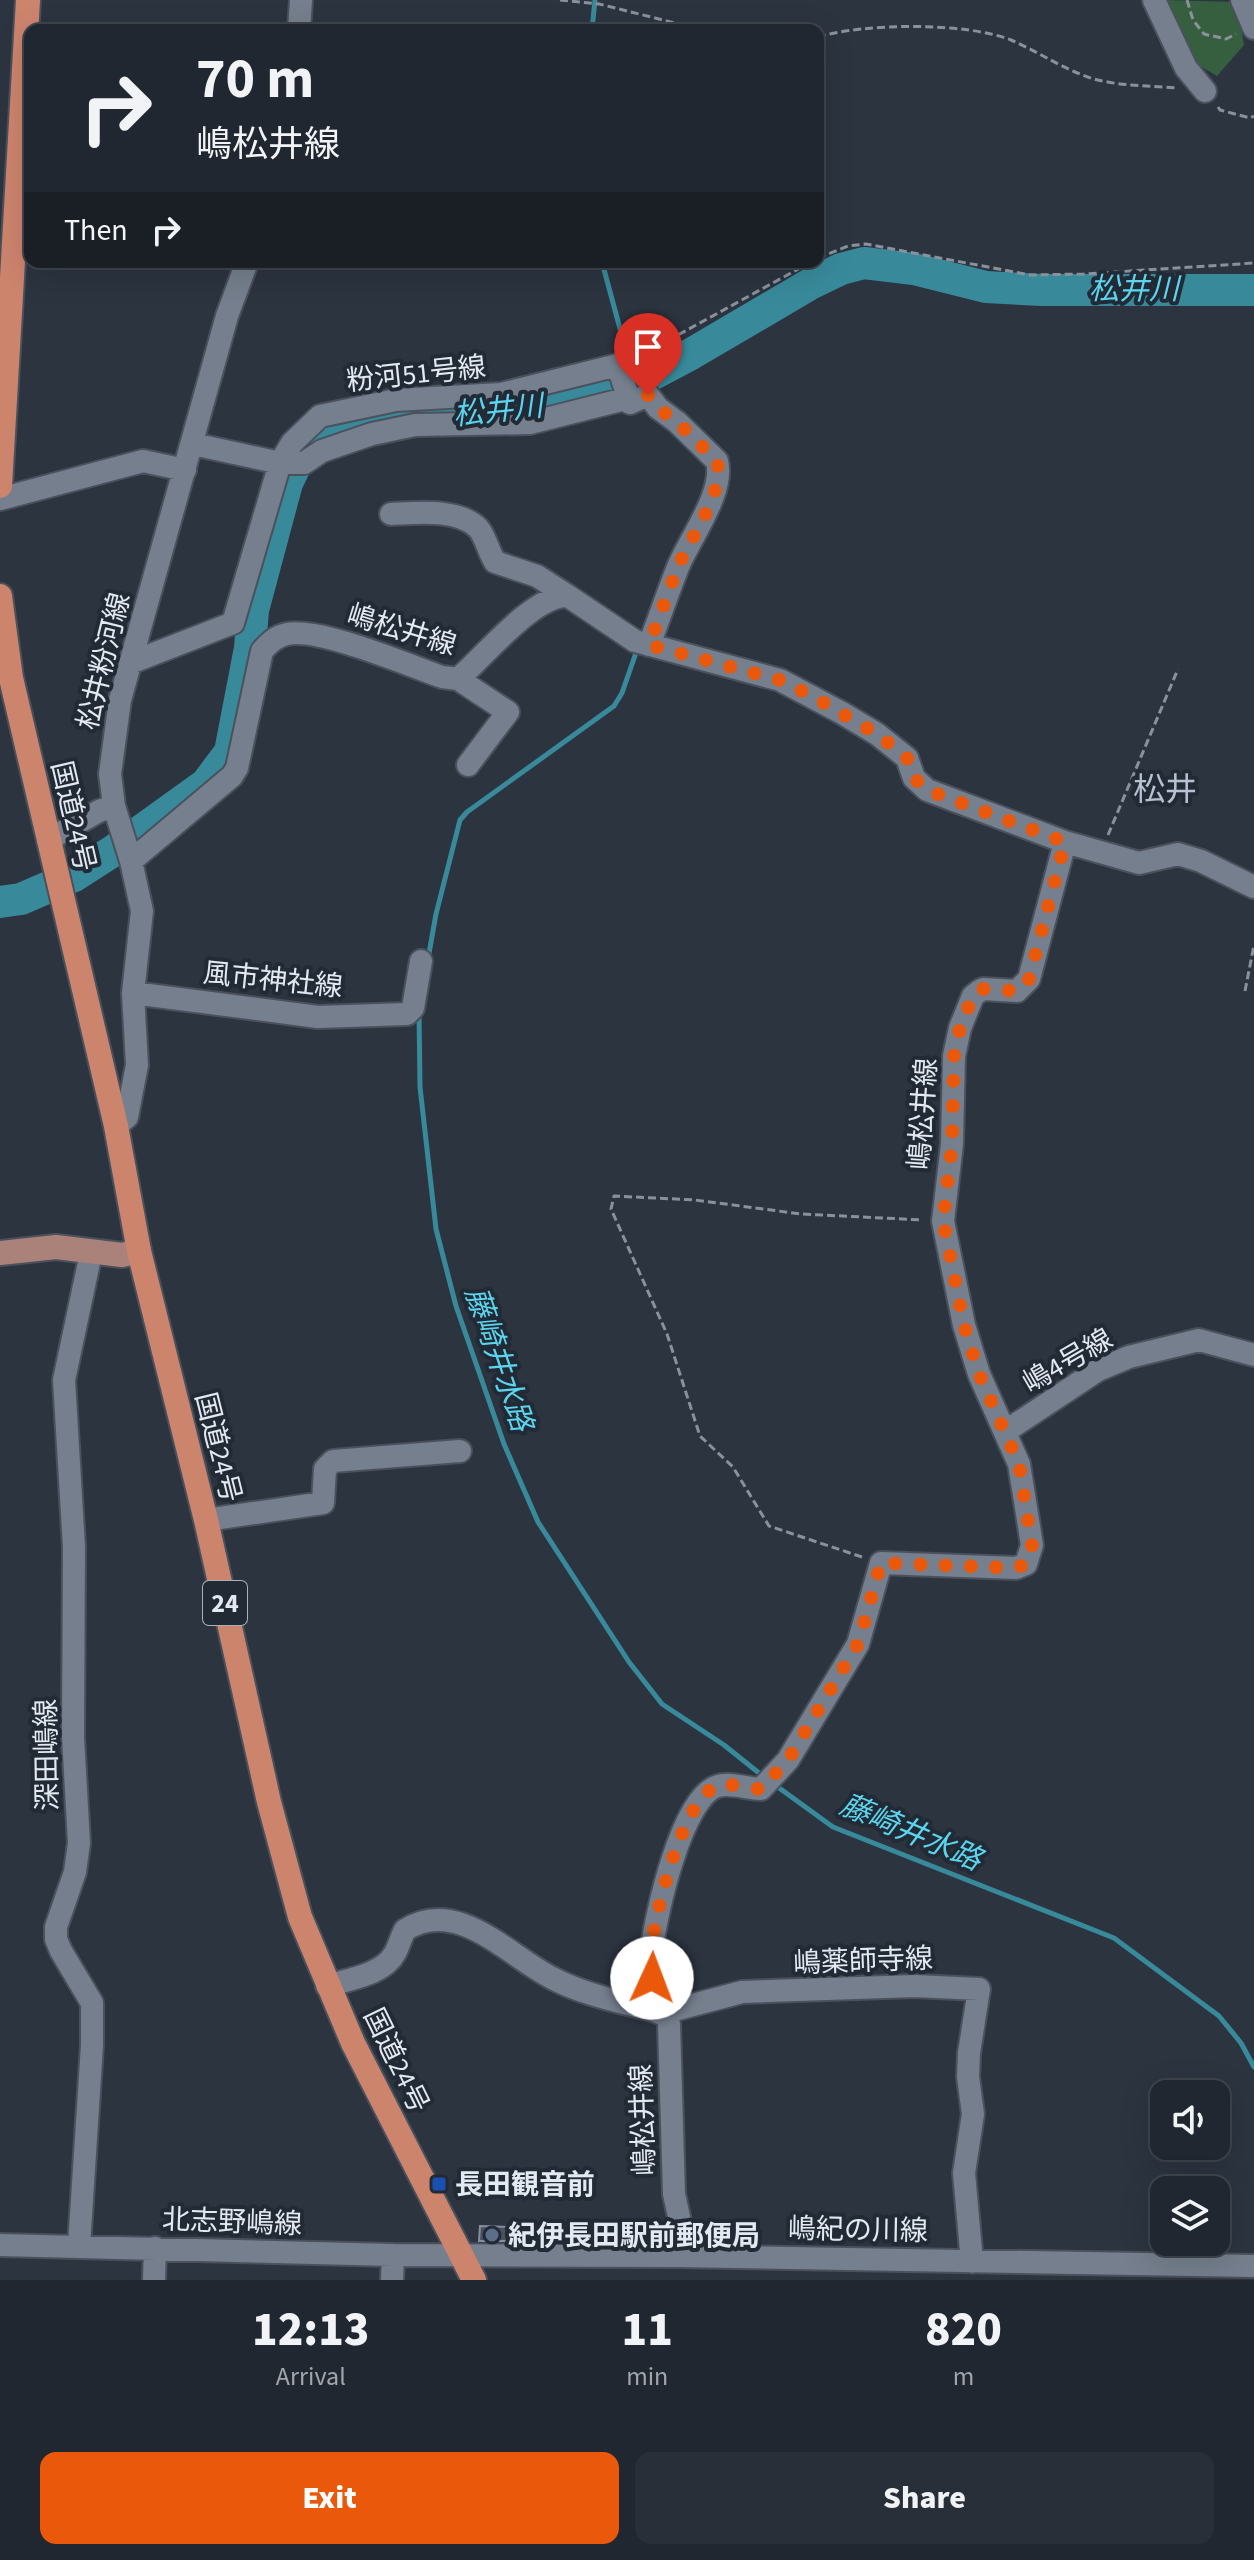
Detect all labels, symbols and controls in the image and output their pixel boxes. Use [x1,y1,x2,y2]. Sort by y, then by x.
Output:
text: 70 m [196,40,314,119]
icon: right [64,56,168,160]
text: 嶋松井線 [196,119,340,170]
icon: right [144,208,188,252]
text: Then [64,209,128,252]
water label: 松井川 [1089,268,1182,311]
pin [614,313,682,395]
icon: arrive [626,325,670,369]
street label: 粉河51号線 [344,347,488,401]
water label: 松井川 [451,384,548,437]
street label: 松井粉河線 [68,588,140,734]
street label: 嶋松井線 [342,594,461,665]
street label: 国道24号 [41,757,105,875]
district label: 松井 [1133,767,1197,813]
street label: 風市神社線 [201,953,345,1007]
street label: 嶋松井線 [899,1057,947,1171]
water label: 藤崎井水路 [454,1281,544,1440]
street label: 嶋4号線 [1015,1319,1120,1403]
street label: 国道24号 [185,1388,251,1506]
road number: 24 [203,1581,247,1625]
street label: 深田嶋線 [26,1699,68,1811]
water label: 藤崎井水路 [833,1783,991,1883]
position arrow [610,1936,694,2020]
street label: 嶋薬師寺線 [792,1939,934,1983]
street label: 国道24号 [354,2001,439,2119]
street label: 嶋松井線 [621,2063,665,2177]
map controls [1150,2080,1230,2256]
button: sound [1150,2080,1230,2160]
place label: 長田観音前 [455,2165,595,2205]
marker: 長田観音前 [430,2175,448,2193]
button: layers [1150,2176,1230,2256]
street label: 北志野嶋線 [161,2200,303,2244]
street label: 嶋紀の川線 [788,2209,928,2251]
place label: 紀伊長田駅前郵便局 [508,2216,760,2256]
marker: 紀伊長田駅前郵便局 [483,2226,501,2244]
text: 12:13 [252,2296,370,2364]
text: 11 [622,2296,673,2364]
text: 820 [925,2296,1002,2364]
text: Arrival [276,2358,346,2395]
text: min [626,2358,668,2395]
text: m [953,2358,974,2395]
button: Exit [40,2452,619,2544]
button: Share [635,2452,1214,2544]

